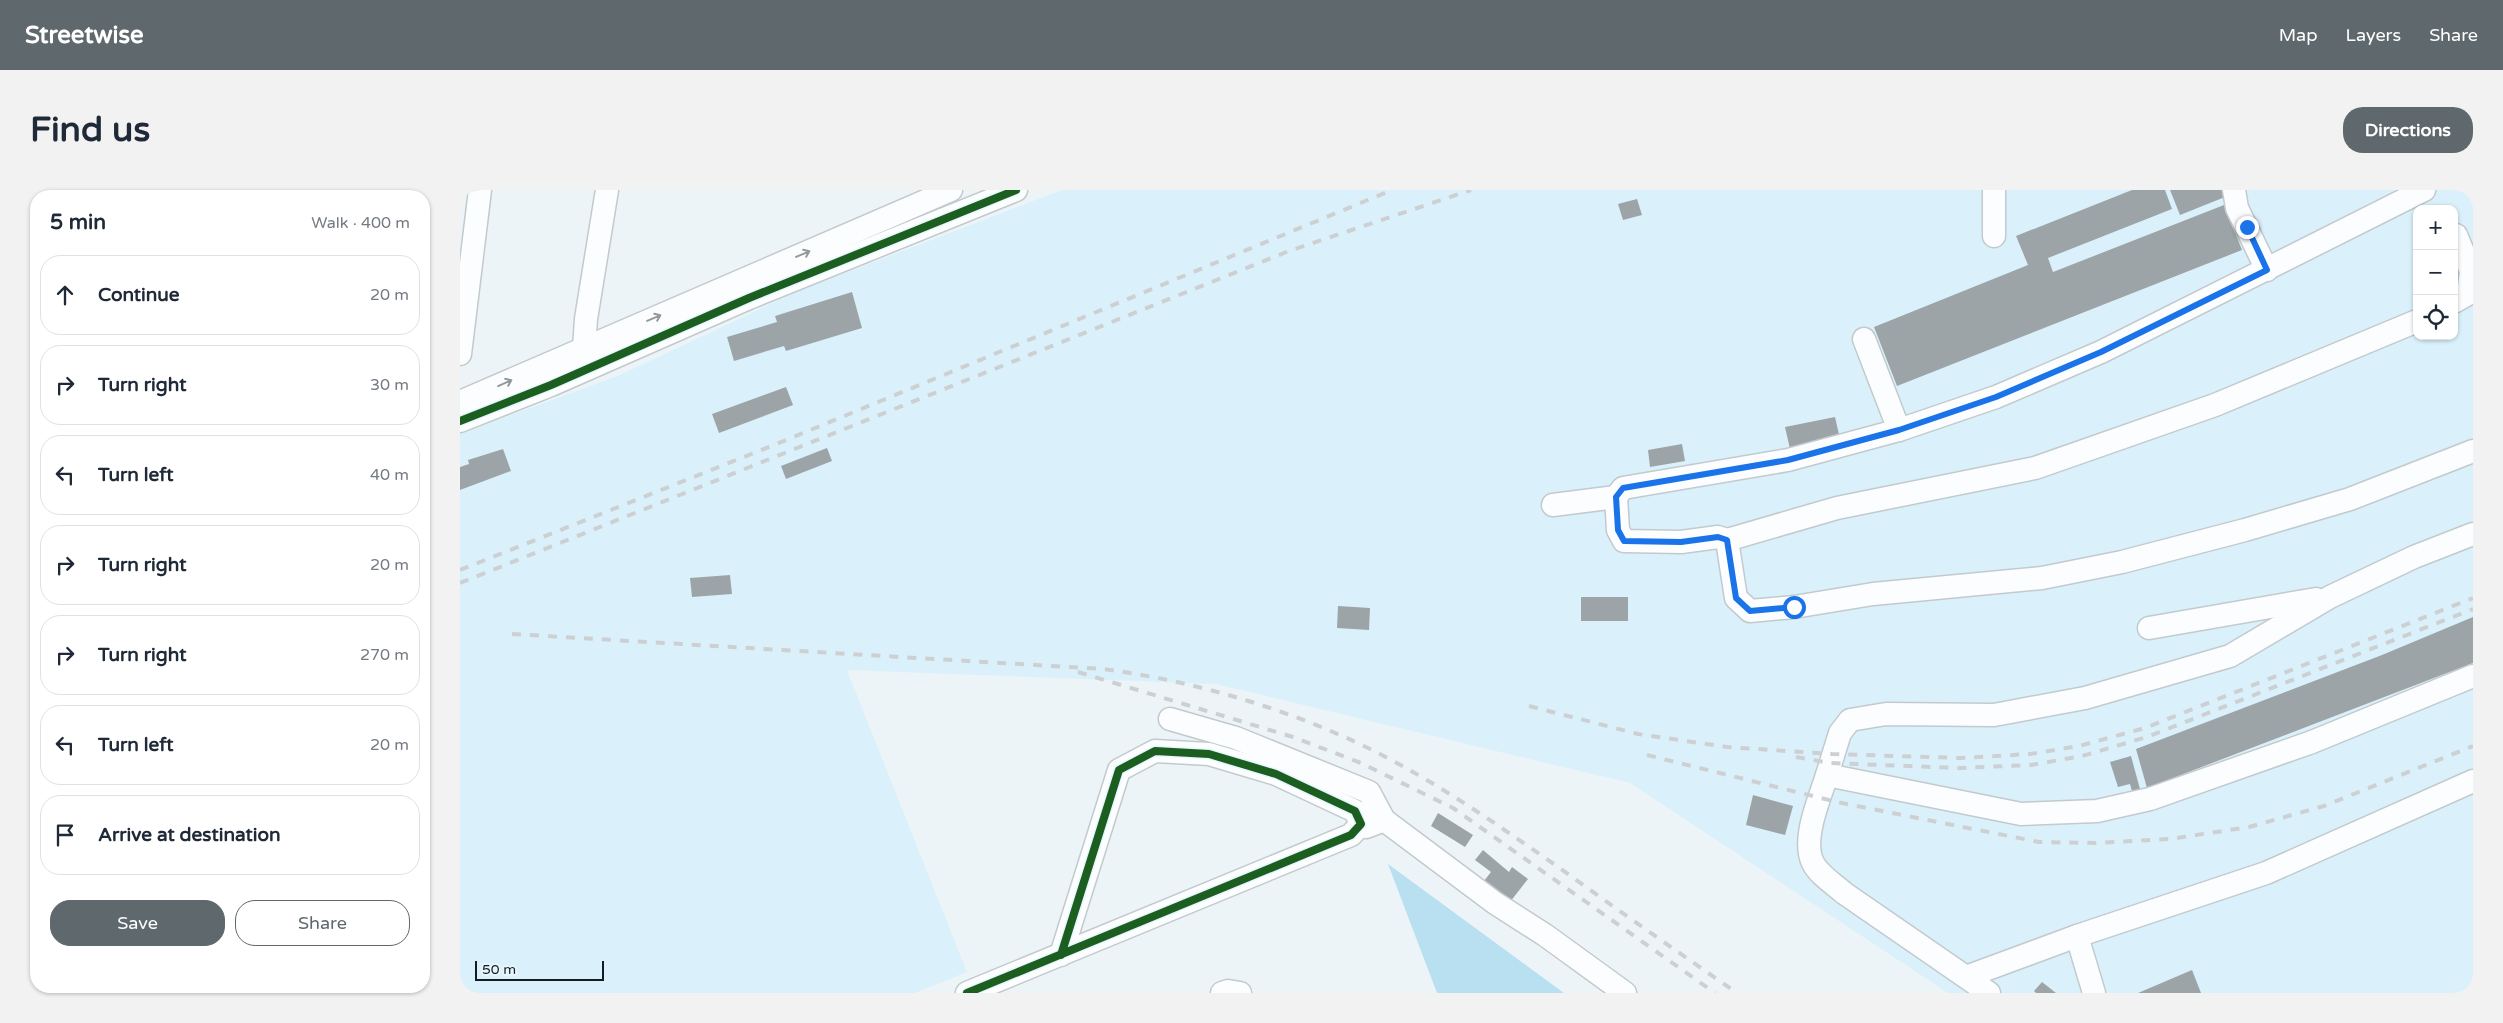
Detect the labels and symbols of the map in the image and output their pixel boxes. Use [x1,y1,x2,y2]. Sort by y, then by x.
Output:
route end [2236,216,2259,239]
one-way arrow [795,248,810,258]
one-way arrow [646,313,661,323]
one-way arrow [497,377,512,387]
route start [1783,596,1806,619]
scale bar [475,958,604,981]

